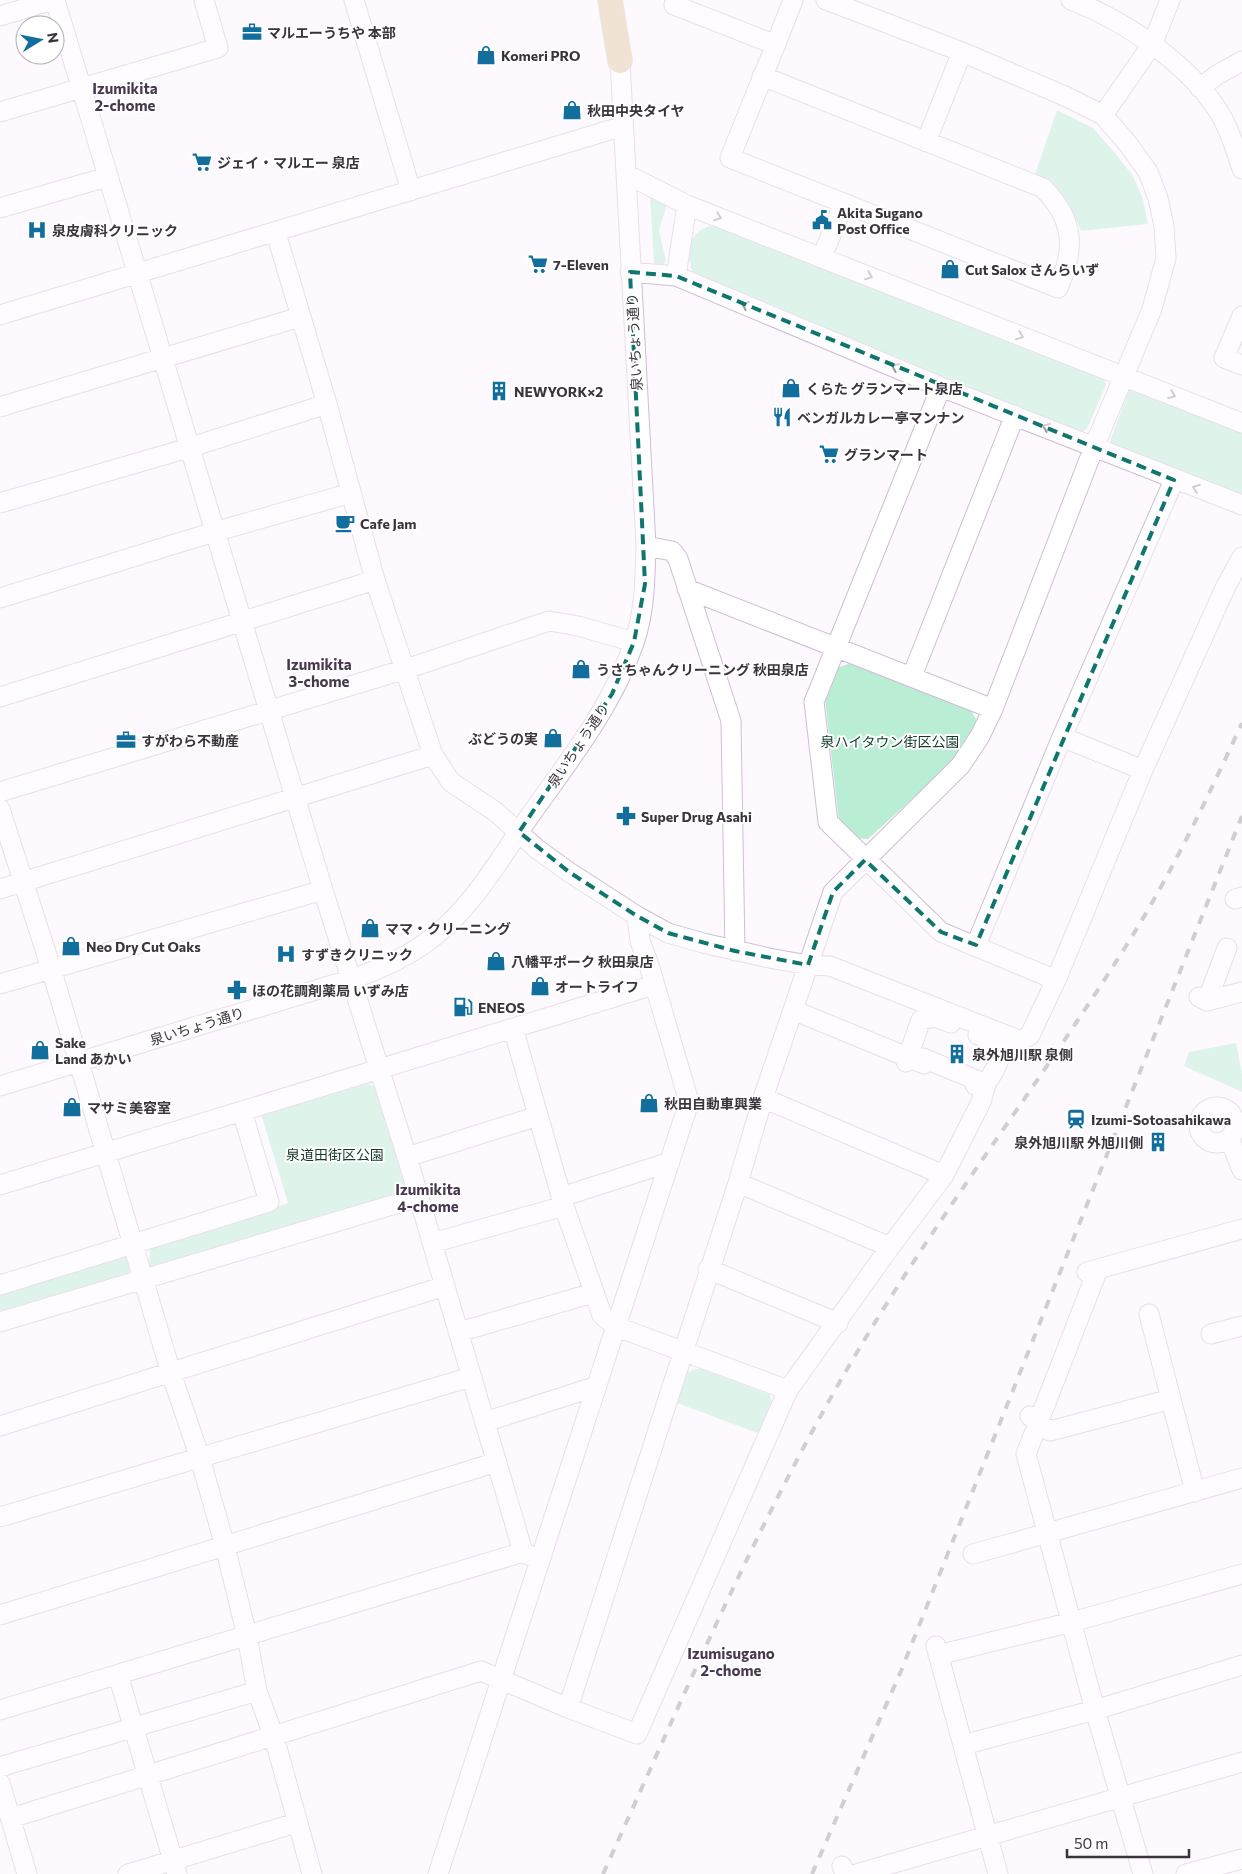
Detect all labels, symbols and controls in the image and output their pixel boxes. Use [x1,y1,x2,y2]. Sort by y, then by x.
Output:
north arrow [15,15,65,65]
office icon: マルエーうちや 本部 [241,21,263,43]
place label: マルエーうちや 本部 [267,24,396,41]
text: N [44,31,63,44]
shop icon: Komeri PRO [475,44,497,66]
place label: Komeri PRO [501,47,580,64]
district label: Izumikita 2-chome [92,79,158,114]
shop icon: 秋田中央タイヤ [561,99,583,121]
place label: 秋田中央タイヤ [587,102,685,119]
supermarket icon: ジェイ・マルエー 泉店 [191,151,213,173]
place label: ジェイ・マルエー 泉店 [217,154,360,171]
place label: Akita Sugano Post Office [837,204,923,237]
public building icon: Akita Sugano Post Office [811,209,833,231]
one-way arrow [713,210,722,221]
hospital icon: 泉皮膚科クリニック [26,219,48,241]
place label: 泉皮膚科クリニック [52,222,178,239]
supermarket icon: 7-Eleven [527,253,549,275]
place label: 7-Eleven [553,256,609,273]
shop icon: Cut Salox さんらいず [939,258,961,280]
place label: Cut Salox さんらいず [965,261,1099,278]
one-way arrow [864,270,873,280]
street label: 泉いちょう通り [623,293,645,391]
one-way arrow [741,300,750,311]
one-way arrow [1015,329,1024,340]
one-way arrow [891,363,900,374]
shop icon: くらた グランマート泉店 [780,377,802,399]
building icon: NEWYORK×2 [488,380,510,402]
place label: くらた グランマート泉店 [806,380,963,397]
place label: NEWYORK×2 [514,383,603,400]
one-way arrow [1167,389,1175,399]
restaurant icon: ベンガルカレー亭マンナン [771,406,793,428]
place label: ベンガルカレー亭マンナン [797,409,965,426]
one-way arrow [1042,423,1051,434]
supermarket icon: グランマート [818,443,840,465]
place label: グランマート [844,446,928,463]
one-way arrow [1192,484,1201,494]
cafe icon: Cafe Jam [334,512,356,534]
place label: Cafe Jam [360,515,417,532]
district label: Izumikita 3-chome [286,655,352,690]
shop icon: うさちゃんクリーニング 秋田泉店 [570,658,592,680]
place label: うさちゃんクリーニング 秋田泉店 [596,661,809,678]
street label: 泉いちょう通り [544,700,612,790]
shop icon: ぶどうの実 [542,727,564,749]
office icon: すがわら不動産 [115,729,137,751]
place label: ぶどうの実 [468,730,538,747]
place label: すがわら不動産 [141,732,239,749]
park label: 泉ハイタウン街区公園 [820,733,960,750]
pharmacy icon: Super Drug Asahi [615,805,637,827]
place label: Super Drug Asahi [641,808,752,825]
shop icon: ママ・クリーニング [359,917,381,939]
place label: ママ・クリーニング [385,920,511,937]
shop icon: Neo Dry Cut Oaks [60,935,82,957]
place label: Neo Dry Cut Oaks [86,938,201,955]
hospital icon: すずきクリニック [275,943,297,965]
place label: すずきクリニック [301,946,413,963]
shop icon: 八幡平ポーク 秋田泉店 [485,950,507,972]
place label: 八幡平ポーク 秋田泉店 [511,953,654,970]
shop icon: オートライフ [529,975,551,997]
place label: オートライフ [555,978,639,995]
pharmacy icon: ほの花調剤薬局 いずみ店 [226,979,248,1001]
place label: ほの花調剤薬局 いずみ店 [252,982,409,999]
fuel station icon: ENEOS [452,996,474,1018]
place label: ENEOS [478,999,525,1016]
street label: 泉いちょう通り [148,1004,246,1048]
place label: Sake Land あかい [55,1034,131,1067]
shop icon: Sake Land あかい [29,1039,51,1061]
building icon: 泉外旭川駅 泉側 [946,1043,968,1065]
place label: 泉外旭川駅 泉側 [972,1046,1073,1063]
shop icon: 秋田自動車興業 [638,1092,660,1114]
place label: 秋田自動車興業 [664,1095,762,1112]
shop icon: マサミ美容室 [61,1096,83,1118]
place label: マサミ美容室 [87,1099,171,1116]
station icon: Izumi-Sotoasahikawa [1065,1108,1087,1130]
place label: Izumi-Sotoasahikawa [1091,1111,1231,1128]
building icon: 泉外旭川駅 外旭川側 [1147,1131,1169,1153]
place label: 泉外旭川駅 外旭川側 [1014,1134,1143,1151]
park label: 泉道田街区公園 [286,1146,384,1163]
district label: Izumikita 4-chome [395,1180,461,1215]
district label: Izumisugano 2-chome [687,1644,775,1679]
scale bar [1067,1826,1190,1858]
text: 50 m [1074,1834,1108,1852]

